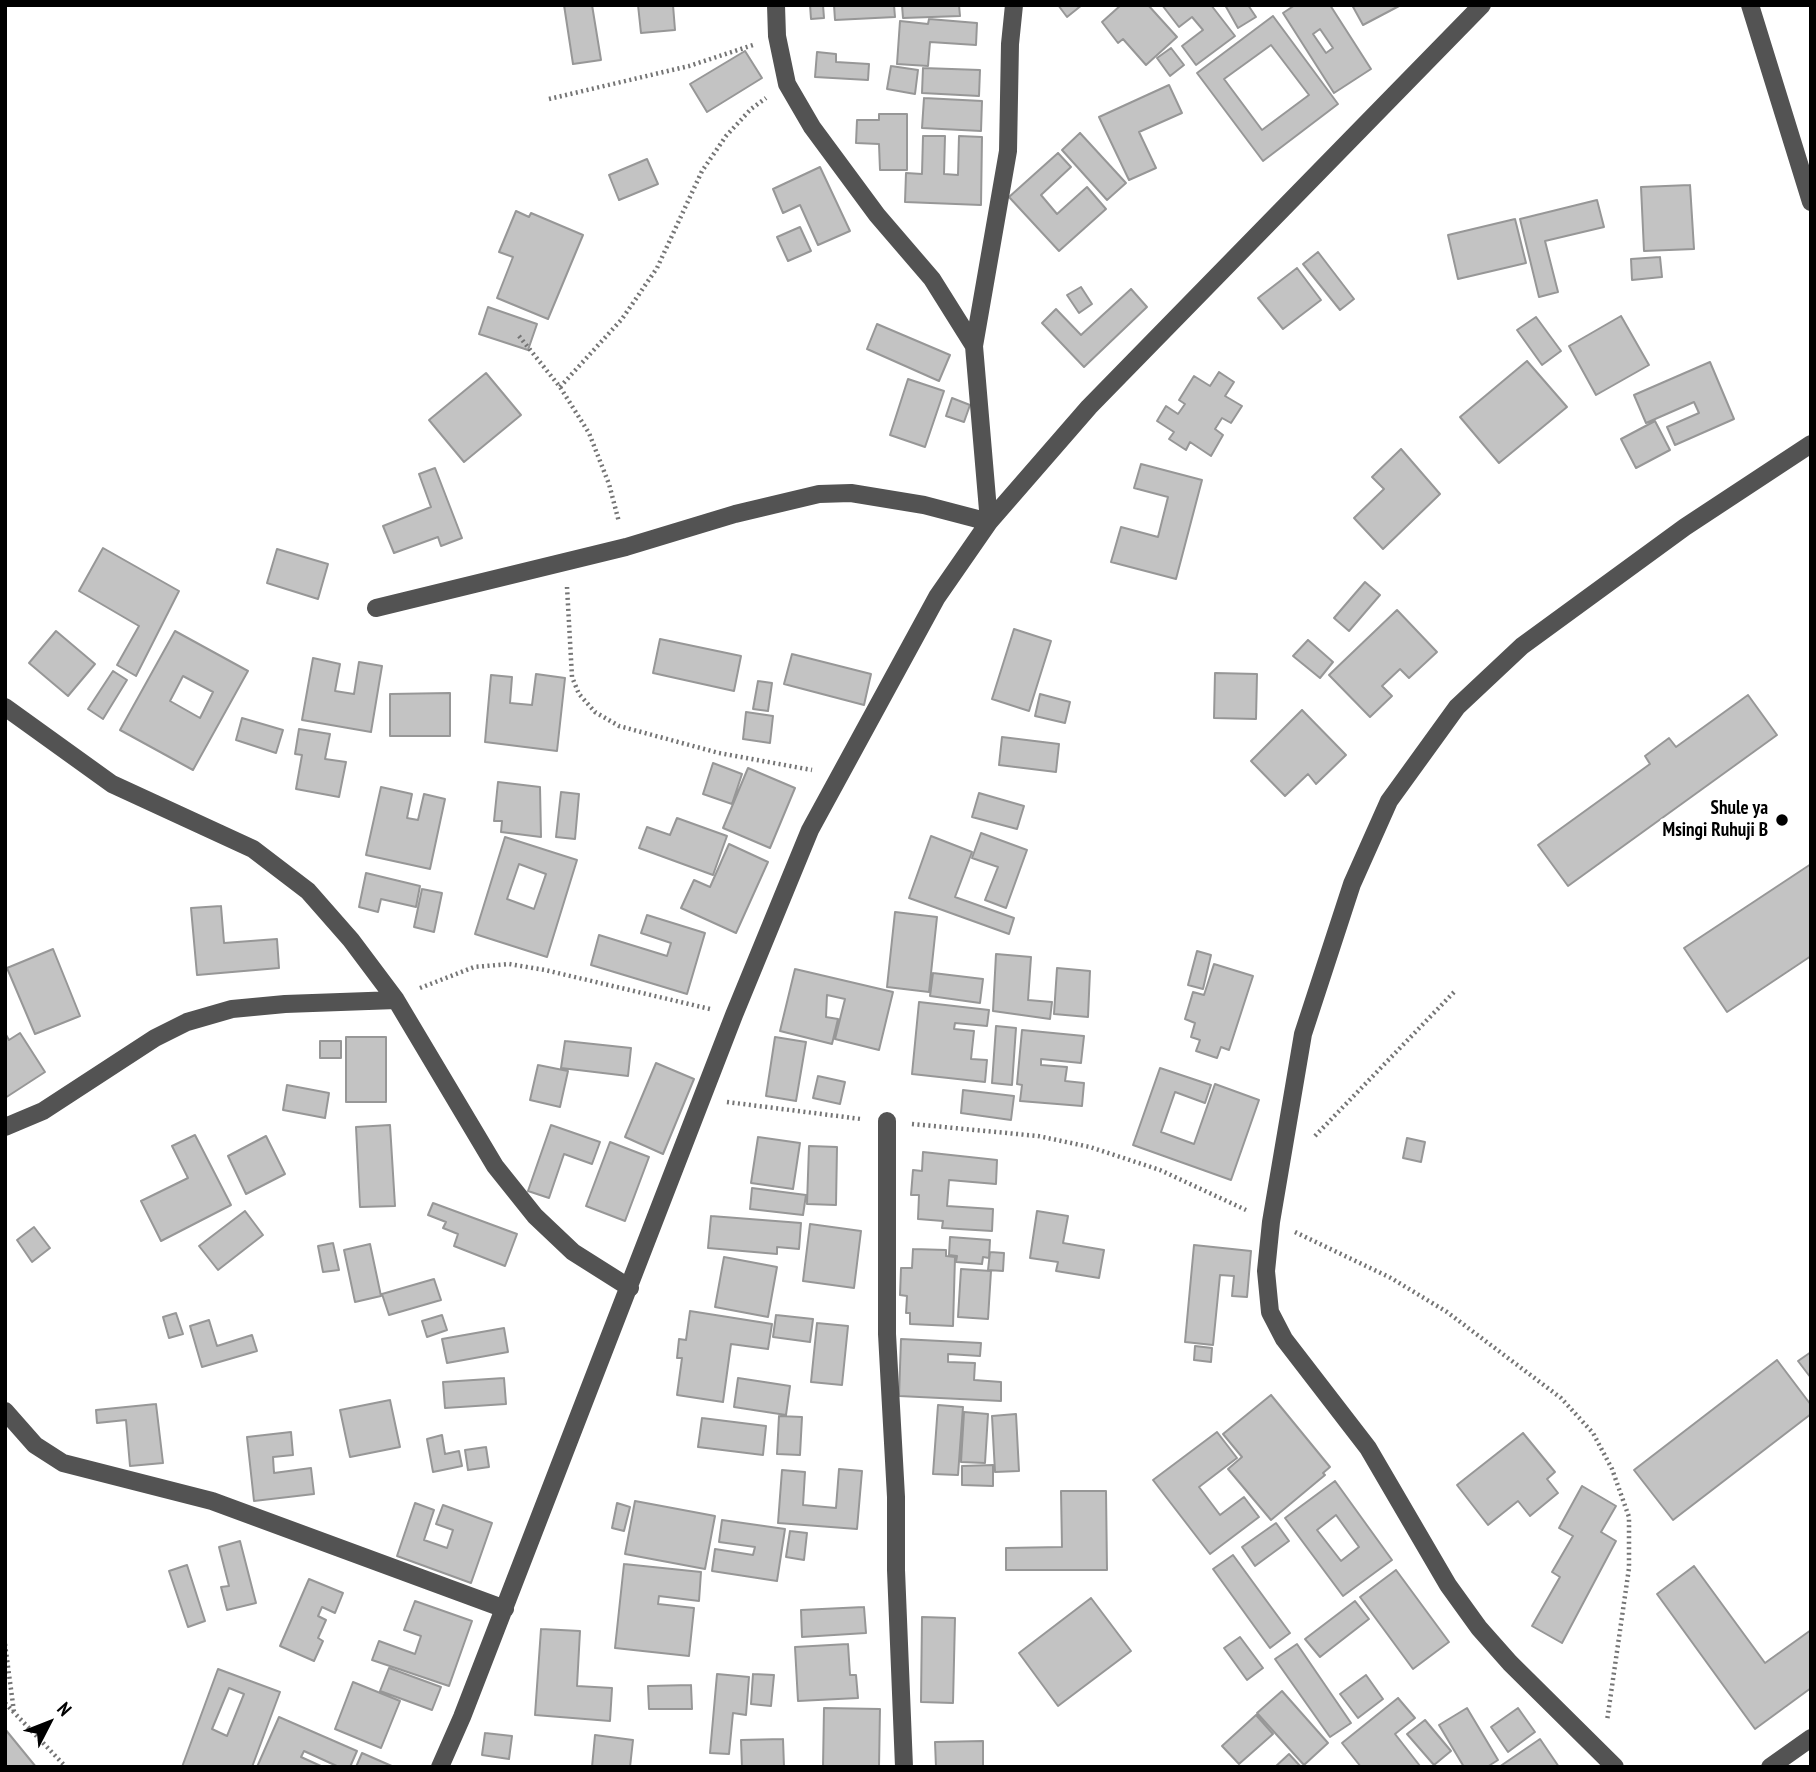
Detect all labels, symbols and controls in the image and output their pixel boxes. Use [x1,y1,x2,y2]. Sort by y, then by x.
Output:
place label: Shule ya Msingi Ruhuji B [1663,798,1768,842]
marker: Shule ya Msingi Ruhuji B [1774,812,1790,828]
north arrow [14,1688,84,1758]
text: N [52,1697,77,1721]

